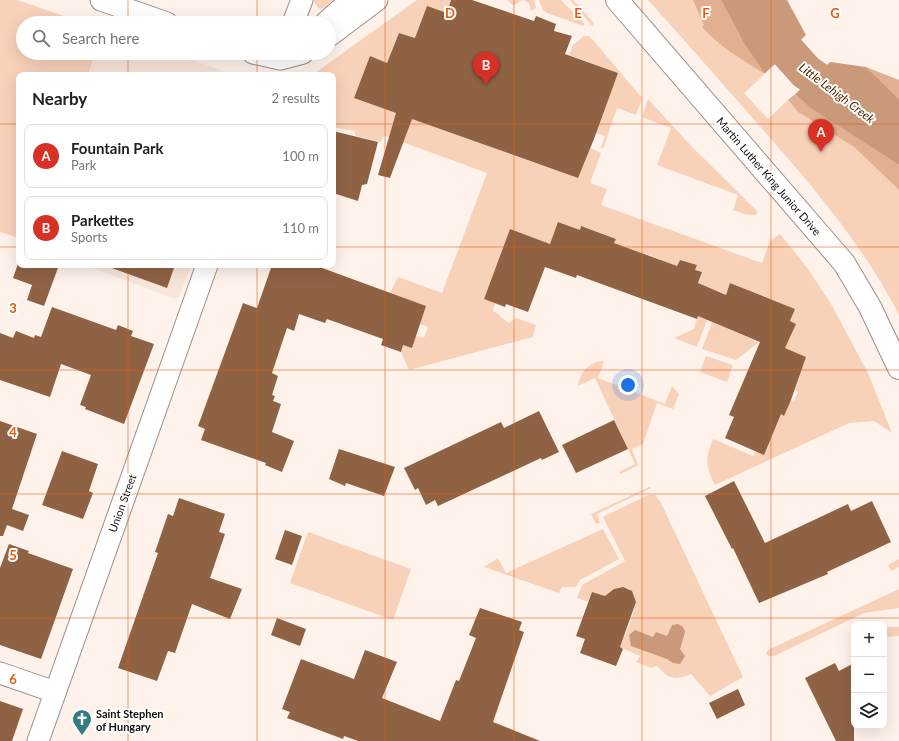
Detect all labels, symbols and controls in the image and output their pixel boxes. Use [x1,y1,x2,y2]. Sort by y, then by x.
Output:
text: D [445,5,455,21]
text: E [574,5,582,21]
text: F [702,5,710,21]
text: G [830,5,840,21]
search box [16,16,336,60]
icon: search [30,27,52,49]
text: Search here [62,29,139,47]
pin: B [473,52,499,85]
water label: Little Lehigh Creek [796,60,878,127]
text: Nearby [32,88,87,109]
text: 2 results [272,90,320,106]
street label: Martin Luther King Junior Drive [714,114,824,238]
pin: A [808,119,834,152]
text: Fountain Park [71,139,164,157]
text: A [41,148,51,164]
text: 100 m [282,148,319,164]
text: Park [71,157,96,173]
text: Parkettes [71,211,134,229]
text: B [42,220,50,236]
text: 110 m [282,220,319,236]
text: Sports [71,229,108,245]
text: 3 [9,300,17,316]
your location [618,375,638,395]
text: 4 [9,424,17,440]
street label: Union Street [105,472,139,534]
text: 5 [9,547,17,563]
map controls [851,621,887,729]
button: + [851,621,887,657]
button: − [851,657,887,693]
text: 6 [9,671,17,687]
button: layers [851,693,887,729]
place label: Saint Stephen of Hungary [96,707,163,733]
church icon: Saint Stephen of Hungary [71,708,93,736]

